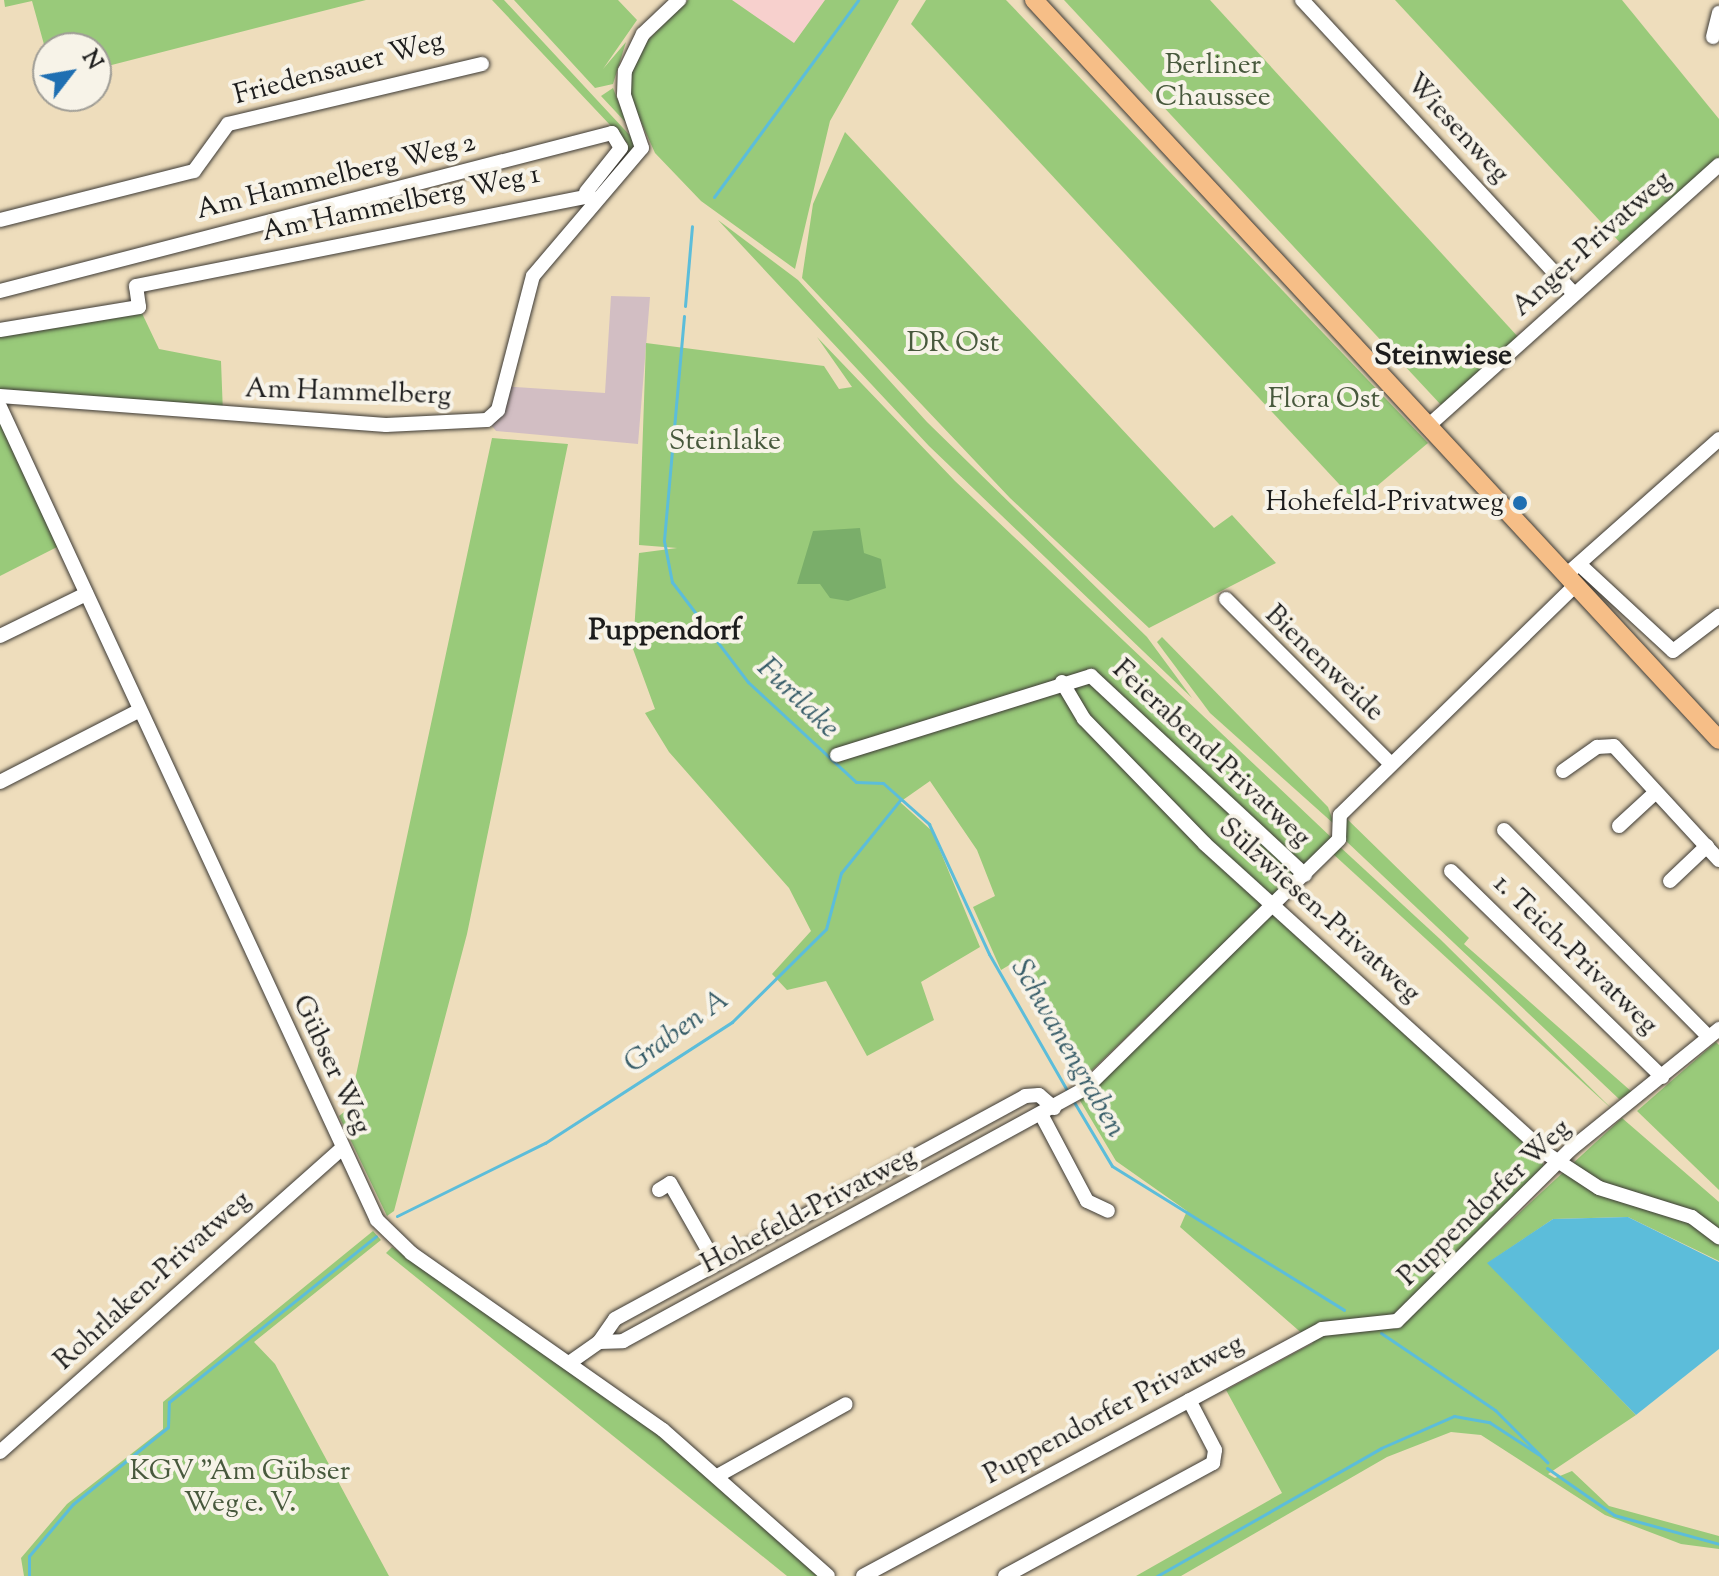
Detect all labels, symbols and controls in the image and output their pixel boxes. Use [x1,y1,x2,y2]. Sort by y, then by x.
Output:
street label: Friedensauer Weg [230,25,448,113]
north arrow [32,32,112,112]
text: N [73,45,109,76]
park label: Berliner Chaussee [1155,49,1271,115]
street label: Wiesenweg [1398,67,1516,191]
street label: Am Hammelberg Weg 2 [193,126,479,228]
street label: Am Hammelberg Weg 1 [259,158,543,250]
street label: Anger-Privatweg [1505,164,1679,324]
park label: DR Ost [907,327,999,361]
district label: Steinwiese [1374,339,1512,375]
street label: Am Hammelberg [244,373,452,413]
park label: Flora Ost [1268,383,1380,417]
park label: Steinlake [669,425,781,459]
place label: Hohefeld-Privatweg [1265,486,1504,520]
marker: Hohefeld-Privatweg [1511,494,1529,512]
street label: Bienenweide [1257,599,1391,729]
district label: Puppendorf [589,614,741,650]
water label: Furtlake [748,651,846,747]
street label: Feierabend-Privatweg [1105,653,1317,855]
street label: Sülzwiesen-Privatweg [1211,811,1427,1011]
street label: 1. Teich-Privatweg [1486,868,1664,1042]
water label: Schwanengraben [1001,953,1133,1145]
water label: Graben A [618,983,736,1083]
street label: Gübser Weg [284,990,378,1140]
street label: Puppendorfer Weg [1392,1112,1578,1294]
street label: Hohefeld-Privatweg [696,1140,922,1282]
street label: Rohrlaken-Privatweg [48,1184,258,1378]
street label: Puppendorfer Privatweg [979,1327,1249,1493]
park label: KGV "Am Gübser Weg e. V. [130,1455,350,1521]

